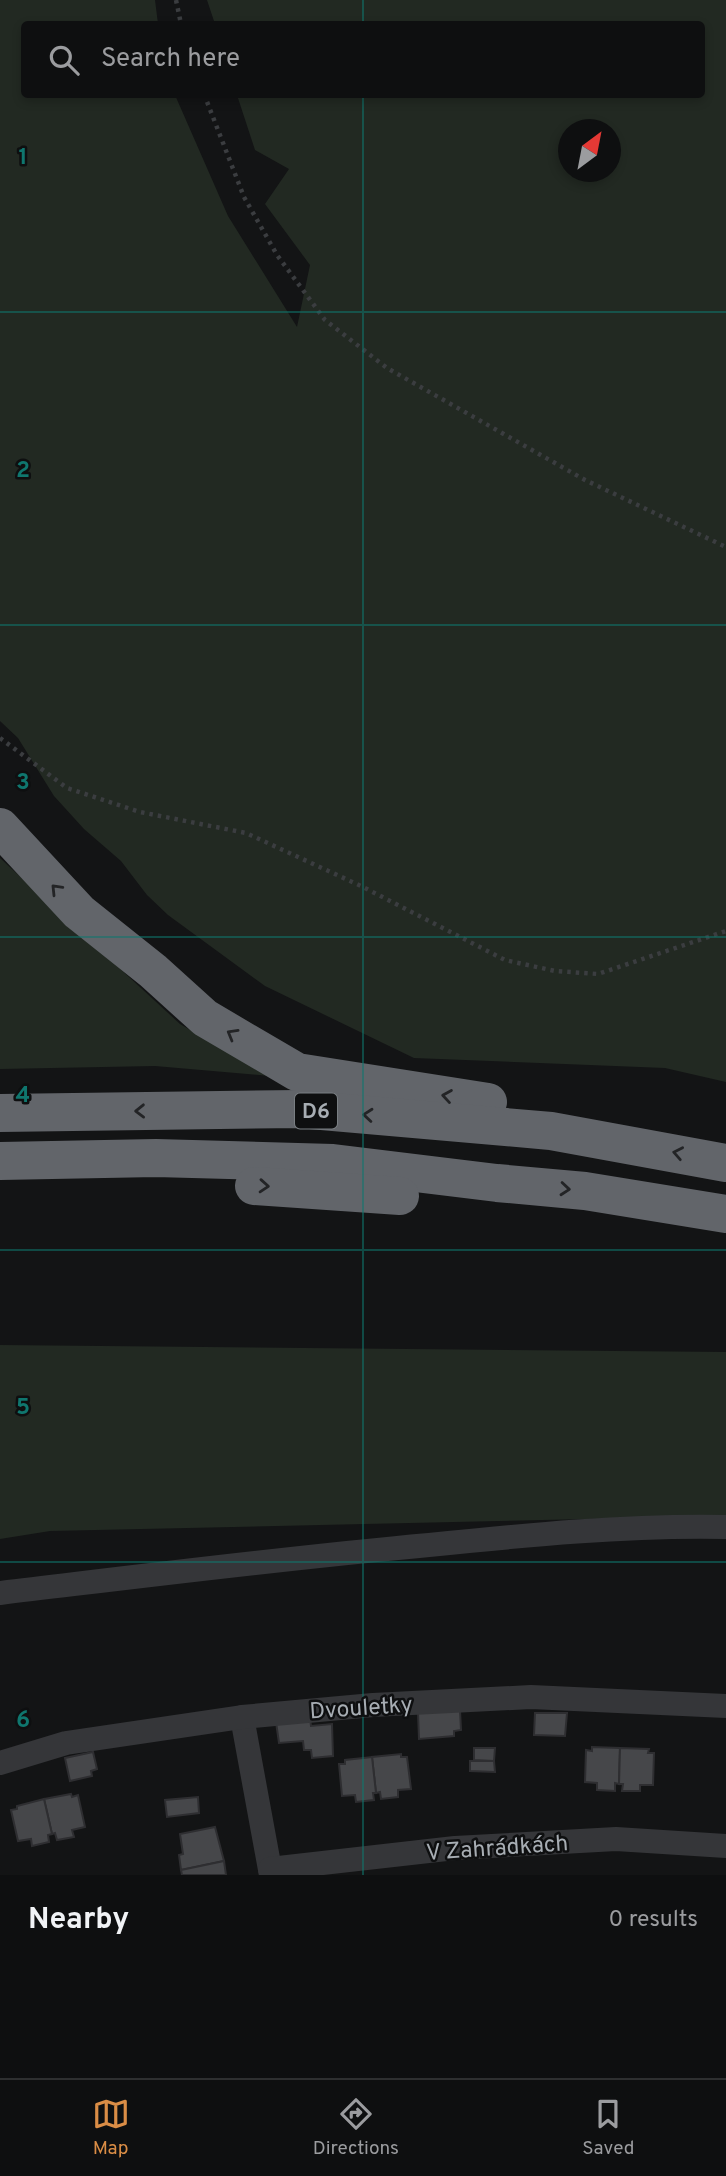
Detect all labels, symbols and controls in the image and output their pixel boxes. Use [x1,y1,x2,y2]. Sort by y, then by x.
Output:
search box [21,21,705,98]
icon: search [45,41,83,79]
text: Search here [101,43,240,76]
north arrow [558,119,621,182]
text: 1 [18,144,28,173]
text: 2 [16,457,30,486]
text: 3 [16,769,30,798]
one-way arrow [52,885,65,898]
one-way arrow [226,1029,239,1042]
text: 4 [16,1082,30,1111]
one-way arrow [441,1089,453,1104]
road number: D6 [295,1094,337,1128]
one-way arrow [135,1103,145,1119]
one-way arrow [362,1108,373,1123]
one-way arrow [672,1147,684,1162]
one-way arrow [259,1178,270,1193]
one-way arrow [560,1181,571,1196]
text: 5 [16,1394,30,1423]
street label: Dvouletky [309,1691,414,1728]
text: 6 [16,1707,30,1736]
street label: V Zahrádkách [425,1830,569,1869]
text: Nearby [28,1902,129,1939]
text: 0 results [609,1906,698,1935]
tab: Map [92,2095,130,2161]
tab: Directions [313,2095,399,2161]
tab: Saved [582,2095,634,2161]

